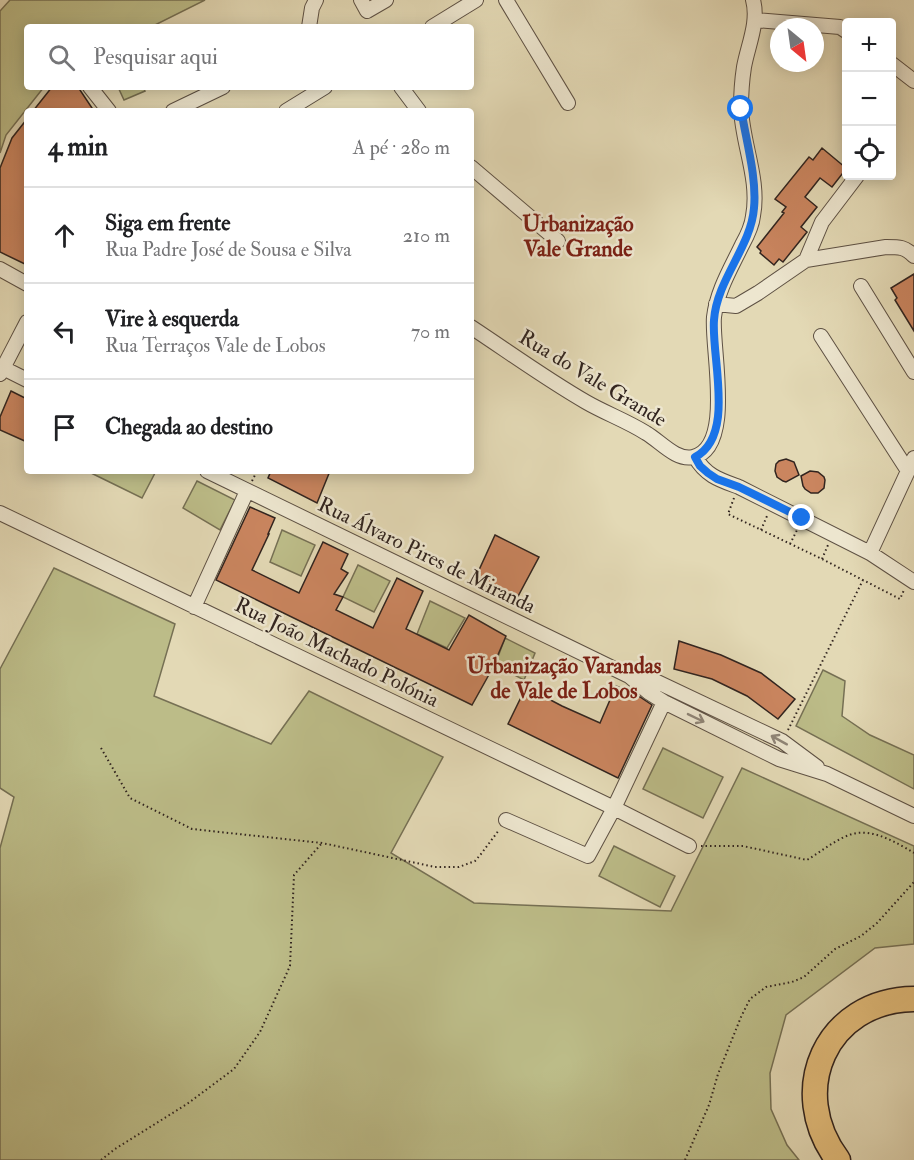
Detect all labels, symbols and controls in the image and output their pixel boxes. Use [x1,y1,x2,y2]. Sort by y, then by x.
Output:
north arrow [770,18,824,72]
map controls [842,18,896,180]
button: + [842,18,896,72]
search box [24,24,474,90]
icon: search [45,41,78,74]
text: Pesquisar aqui [93,43,218,71]
button: − [842,72,896,126]
route start [727,95,753,121]
button: locate [842,126,896,180]
text: 4 min [48,131,108,163]
text: A pé · 280 m [353,135,450,160]
text: Siga em frente [105,209,230,237]
district label: Urbanização Vale Grande [522,210,634,263]
icon: ahead [48,219,81,252]
text: 210 m [403,223,450,248]
text: Rua Padre José de Sousa e Silva [105,237,351,262]
text: Vire à esquerda [105,305,239,333]
icon: left [48,315,81,348]
text: 70 m [411,319,450,344]
street label: Rua do Vale Grande [514,324,672,433]
text: Rua Terraços Vale de Lobos [105,333,326,358]
icon: arrive [48,411,81,444]
text: Chegada ao destino [105,413,273,441]
street label: Rua Álvaro Pires de Miranda [314,491,540,620]
route end [788,504,814,530]
street label: Rua João Machado Polónia [230,591,444,714]
district label: Urbanização Varandas de Vale de Lobos [467,652,662,705]
one-way arrow [687,712,705,724]
one-way arrow [771,734,789,745]

